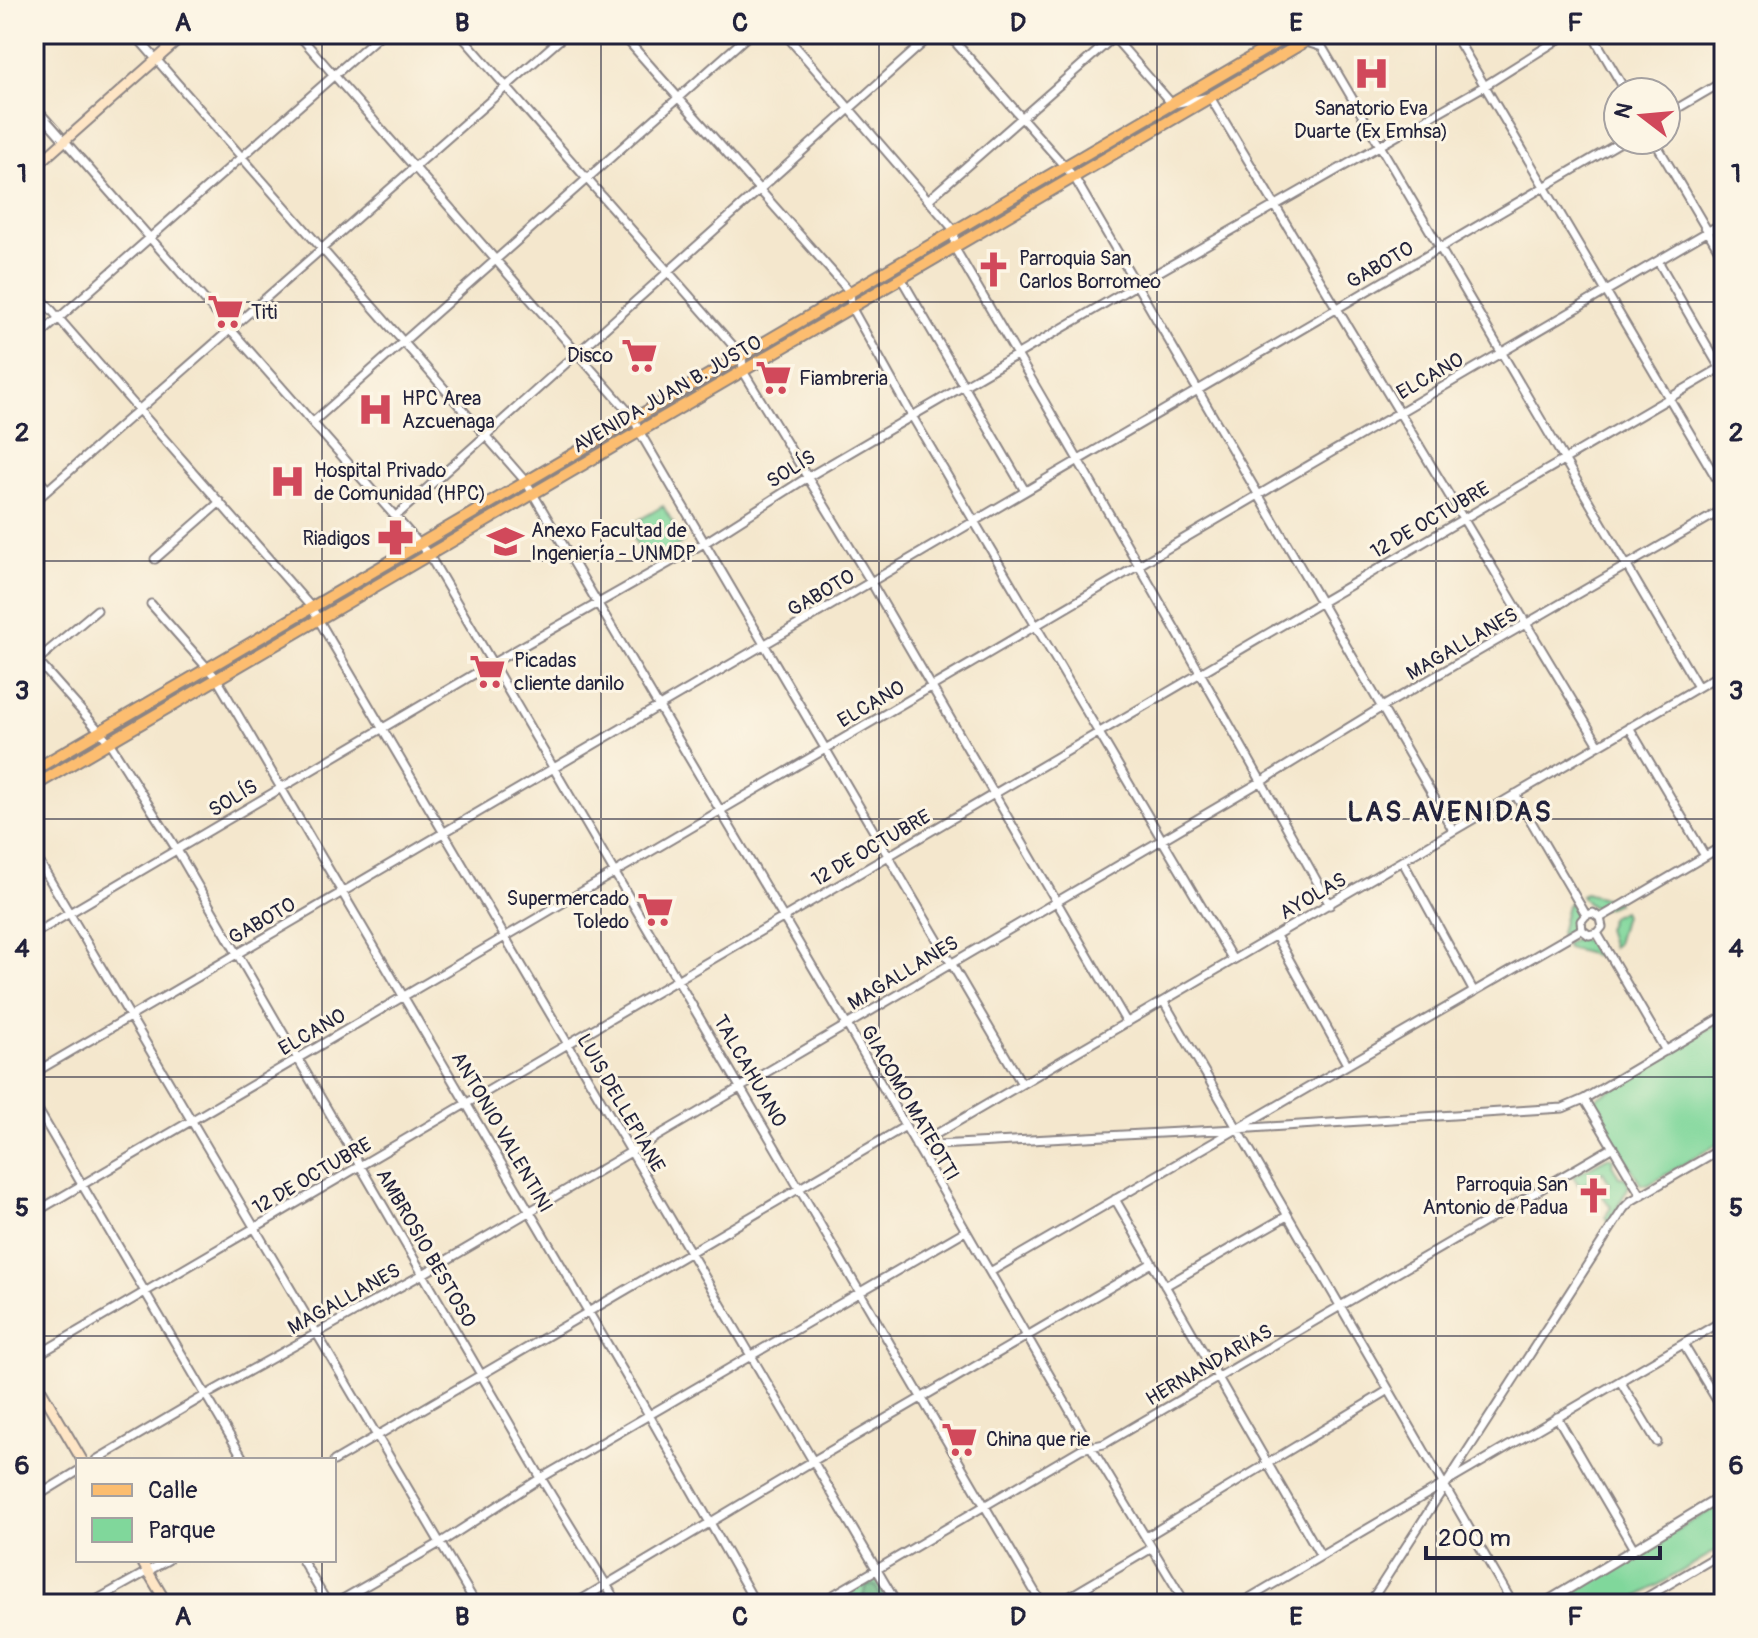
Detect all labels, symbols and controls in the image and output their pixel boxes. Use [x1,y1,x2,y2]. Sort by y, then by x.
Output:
text: A [175,7,192,39]
text: B [455,7,469,39]
text: C [732,7,748,39]
text: D [1010,7,1026,39]
text: E [1289,7,1303,39]
text: F [1567,7,1583,39]
hospital icon: Sanatorio Eva Duarte (Ex Emhsa) [1352,54,1390,92]
north arrow [1602,76,1682,156]
place label: Sanatorio Eva Duarte (Ex Emhsa) [1294,96,1448,144]
text: N [1608,100,1639,122]
text: 1 [17,158,27,190]
text: 1 [1731,158,1741,190]
street label: GABOTO [1342,236,1418,294]
place label: Parroquia San Carlos Borromeo [1019,246,1161,294]
church icon: Parroquia San Carlos Borromeo [974,251,1012,289]
supermarket icon: Titi [206,293,244,331]
place label: Titi [251,300,277,325]
street label: AVENIDA JUAN B. JUSTO [568,330,766,458]
supermarket icon: Disco [620,336,658,374]
place label: Disco [567,343,613,368]
street label: ELCANO [1392,347,1468,405]
supermarket icon: Fiambreria [754,359,792,397]
place label: Fiambreria [799,366,888,391]
place label: HPC Area Azcuenaga [402,386,495,434]
hospital icon: HPC Area Azcuenaga [357,391,395,429]
text: 2 [15,417,29,449]
text: 2 [1729,417,1743,449]
street label: SOLÍS [762,444,820,494]
place label: Hospital Privado de Comunidad (HPC) [314,458,486,506]
hospital icon: Hospital Privado de Comunidad (HPC) [269,463,307,501]
street label: 12 DE OCTUBRE [1366,476,1494,564]
place label: Anexo Facultad de Ingeniería - UNMDP [531,518,696,566]
pharmacy icon: Riadigos [377,519,415,557]
school or university icon: Anexo Facultad de Ingeniería - UNMDP [486,523,524,561]
place label: Riadigos [302,526,370,551]
street label: GABOTO [783,564,859,622]
street label: MAGALLANES [1402,602,1522,686]
place label: Picadas cliente danilo [514,648,624,696]
supermarket icon: Picadas cliente danilo [469,652,507,690]
text: 3 [15,675,29,707]
street label: ELCANO [833,675,909,733]
text: 3 [1729,675,1743,707]
street label: SOLÍS [204,774,262,822]
district label: LAS AVENIDAS [1347,795,1553,830]
street label: 12 DE OCTUBRE [807,804,935,892]
street label: AYOLAS [1275,867,1351,925]
place label: Supermercado Toledo [506,886,629,934]
supermarket icon: Supermercado Toledo [636,891,674,929]
street label: GABOTO [224,892,300,950]
street label: MAGALLANES [843,930,963,1016]
text: 4 [14,933,30,965]
text: 4 [1728,933,1744,965]
street label: ELCANO [274,1003,350,1061]
street label: TALCAHUANO [708,1011,792,1131]
street label: GIACOMO MATEOTTI [855,1021,965,1185]
street label: LUIS DELLEPIANE [571,1029,671,1177]
street label: ANTONIO VALENTINI [446,1047,558,1217]
street label: 12 DE OCTUBRE [248,1132,376,1220]
street label: AMBROSIO BESTOSO [370,1164,482,1332]
place label: Parroquia San Antonio de Padua [1422,1172,1568,1220]
church icon: Parroquia San Antonio de Padua [1575,1176,1613,1214]
text: 5 [15,1192,29,1224]
text: 5 [1729,1192,1743,1224]
street label: MAGALLANES [283,1258,405,1340]
street label: HERNANDARIAS [1141,1319,1277,1411]
supermarket icon: China que rie [941,1420,979,1458]
place label: China que rie [986,1427,1091,1452]
text: 6 [14,1450,30,1482]
text: 6 [1728,1450,1744,1482]
legend [76,1458,336,1562]
text: Calle [148,1476,197,1505]
scale bar [1426,1510,1660,1560]
text: Parque [148,1516,215,1545]
text: 200 m [1438,1524,1511,1553]
text: A [175,1601,192,1633]
text: B [455,1601,469,1633]
text: C [732,1601,748,1633]
text: D [1010,1601,1026,1633]
text: E [1289,1601,1303,1633]
text: F [1567,1601,1583,1633]

